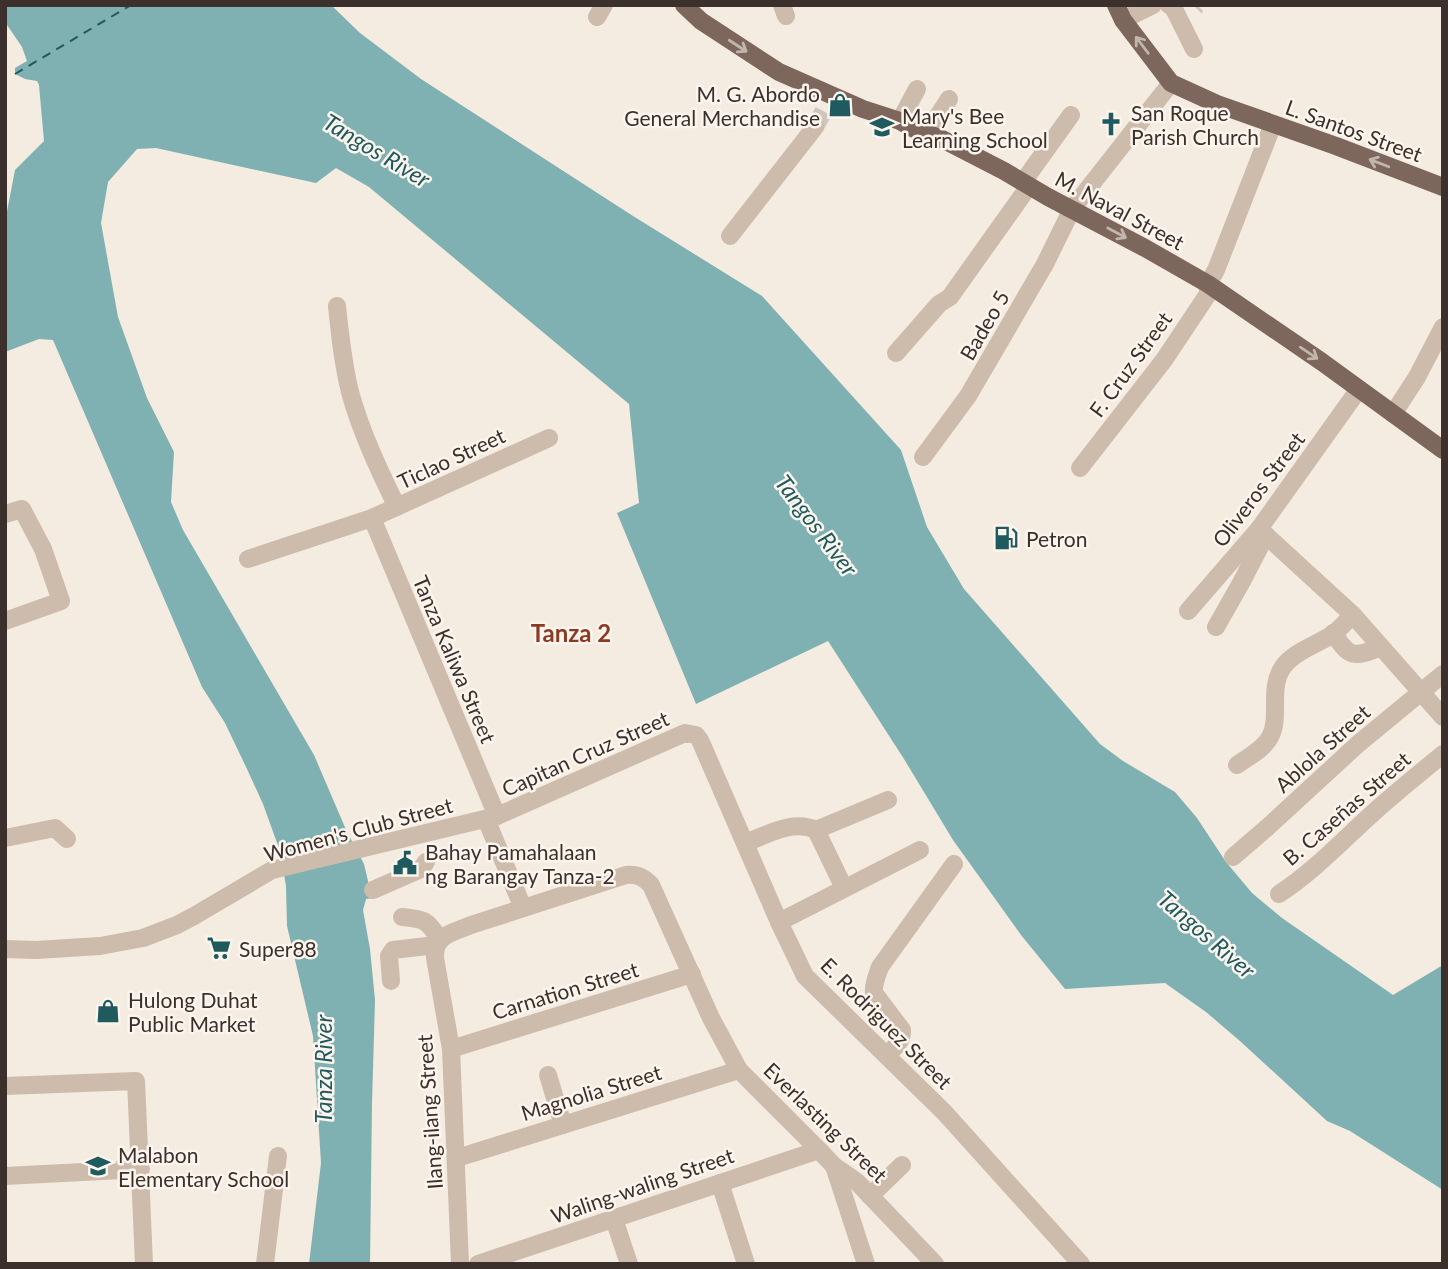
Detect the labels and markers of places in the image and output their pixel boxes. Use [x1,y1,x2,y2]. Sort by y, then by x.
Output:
place label: M. G. Abordo General Merchandise [624,81,820,130]
shop icon: M. G. Abordo General Merchandise [826,91,854,119]
place label: San Roque Parish Church [1131,100,1259,149]
place label: Mary's Bee Learning School [902,103,1048,152]
church icon: San Roque Parish Church [1097,110,1125,138]
school or university icon: Mary's Bee Learning School [868,113,896,141]
fuel station icon: Petron [992,524,1020,552]
place label: Petron [1026,526,1087,551]
place label: Bahay Pamahalaan ng Barangay Tanza-2 [425,839,615,888]
public building icon: Bahay Pamahalaan ng Barangay Tanza-2 [391,849,419,877]
supermarket icon: Super88 [205,934,233,962]
place label: Super88 [239,936,317,961]
place label: Hulong Duhat Public Market [128,987,258,1036]
shop icon: Hulong Duhat Public Market [94,997,122,1025]
place label: Malabon Elementary School [118,1142,289,1191]
school or university icon: Malabon Elementary School [84,1152,112,1180]

